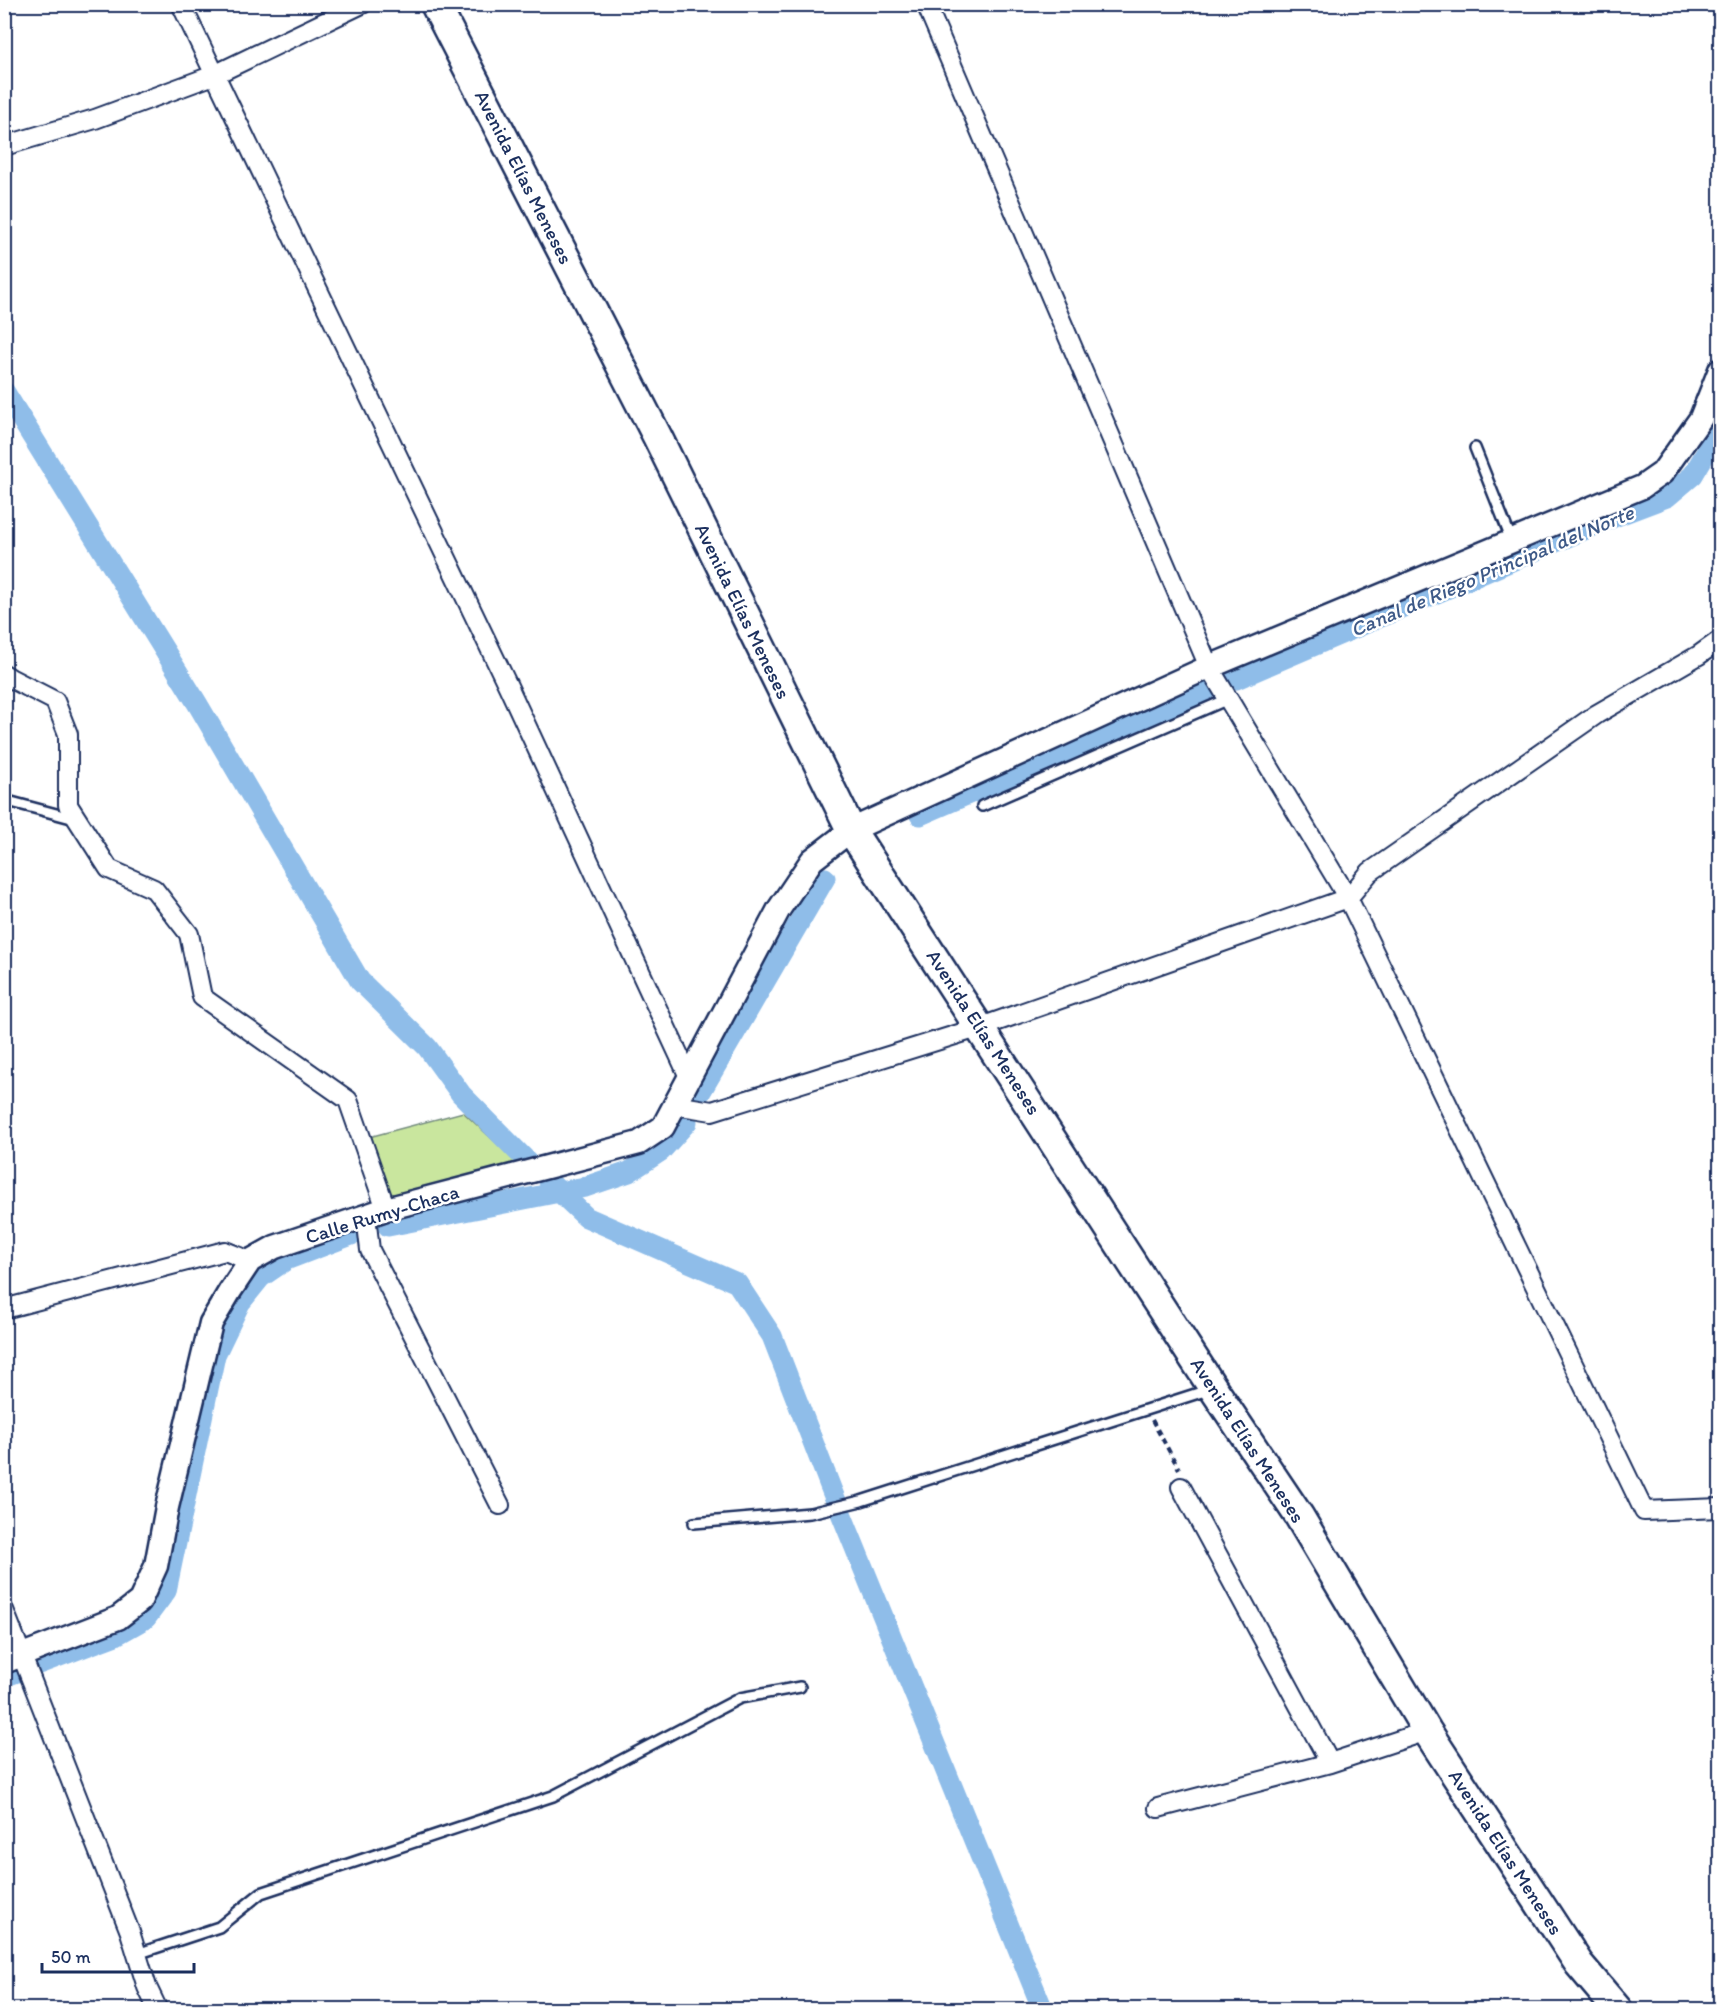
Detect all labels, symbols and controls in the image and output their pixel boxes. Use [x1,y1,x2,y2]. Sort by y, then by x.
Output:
street label: Avenida Elías Meneses [470,86,578,268]
water label: Canal de Riego Principal del Norte [1346,499,1638,642]
street label: Avenida Elías Meneses [690,519,796,703]
street label: Avenida Elías Meneses [922,945,1046,1119]
street label: Calle Rumy-Chaca [302,1179,462,1249]
street label: Avenida Elías Meneses [1186,1353,1310,1527]
street label: Avenida Elías Meneses [1444,1765,1568,1939]
scale bar [42,1936,194,1974]
text: 50 m [51,1946,91,1968]

